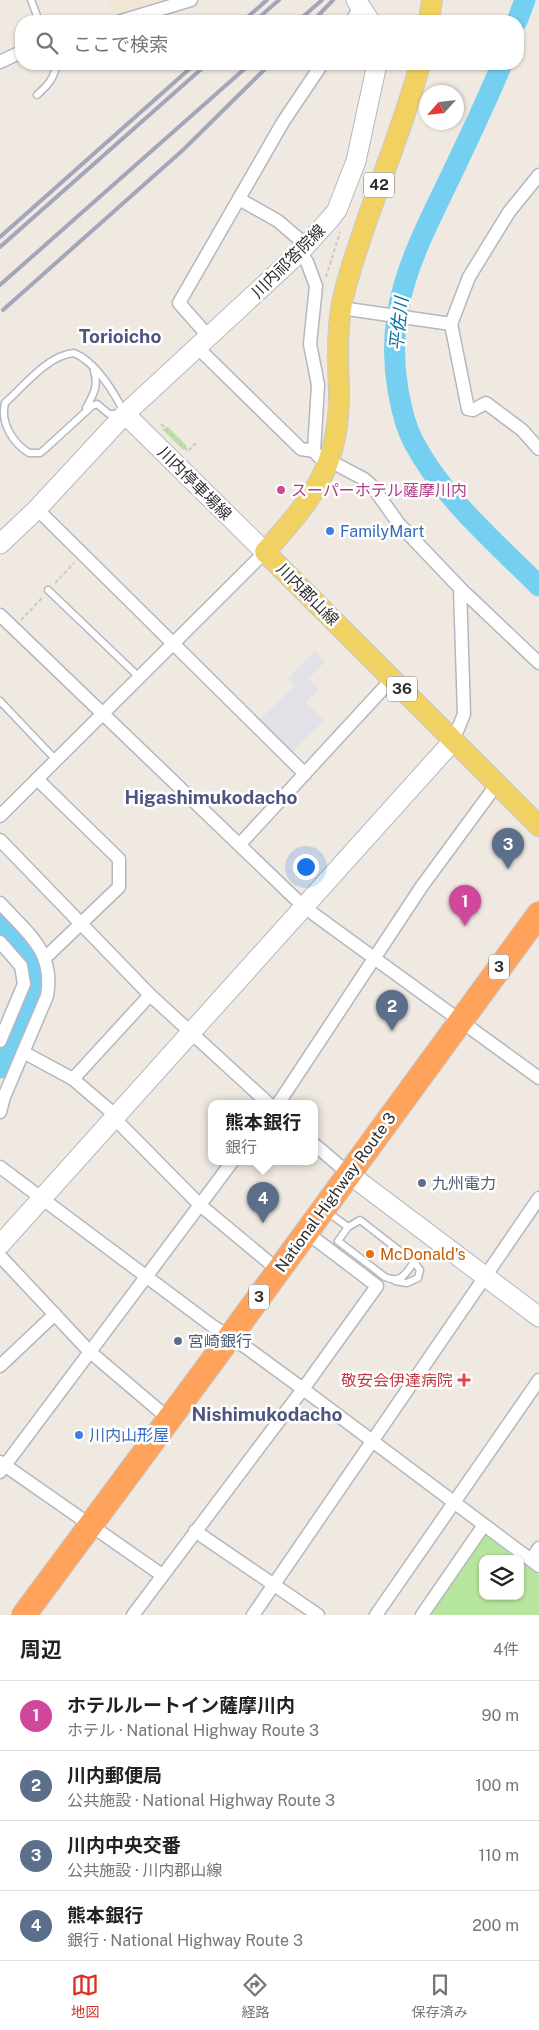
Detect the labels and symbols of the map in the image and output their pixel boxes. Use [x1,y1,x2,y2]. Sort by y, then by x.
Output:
north arrow [419,85,464,130]
road number: 42 [364,172,394,198]
street label: 川内祁答院線 [248,221,329,302]
water label: 平佐川 [385,294,412,352]
district label: Torioicho [79,325,161,347]
street label: 川内停車場線 [154,443,235,524]
place label: スーパーホテル薩摩川内 [291,481,467,500]
marker: スーパーホテル薩摩川内 [275,484,287,496]
place label: FamilyMart [340,522,424,541]
marker: FamilyMart [324,525,336,537]
street label: 川内郡山線 [273,559,343,629]
road number: 36 [387,676,417,702]
district label: Higashimukodacho [124,786,298,808]
pin: 3 [492,828,524,869]
your location [293,854,319,880]
pin: 1 [449,885,481,926]
road number: 3 [489,954,509,980]
pin: 2 [376,990,408,1031]
street label: National Highway Route 3 [271,1109,400,1276]
place label: 九州電力 [432,1174,496,1193]
marker: 九州電力 [416,1177,428,1189]
pin: 4 [247,1182,279,1223]
place label: McDonald's [380,1245,466,1264]
marker: McDonald's [364,1248,376,1260]
road number: 3 [249,1284,269,1310]
place label: 宮崎銀行 [188,1332,252,1351]
marker: 宮崎銀行 [172,1335,184,1347]
place label: 敬安会伊達病院 [341,1371,453,1390]
marker: 敬安会伊達病院 [457,1373,471,1387]
district label: Nishimukodacho [192,1403,343,1425]
place label: 川内山形屋 [89,1426,169,1445]
marker: 川内山形屋 [73,1429,85,1441]

